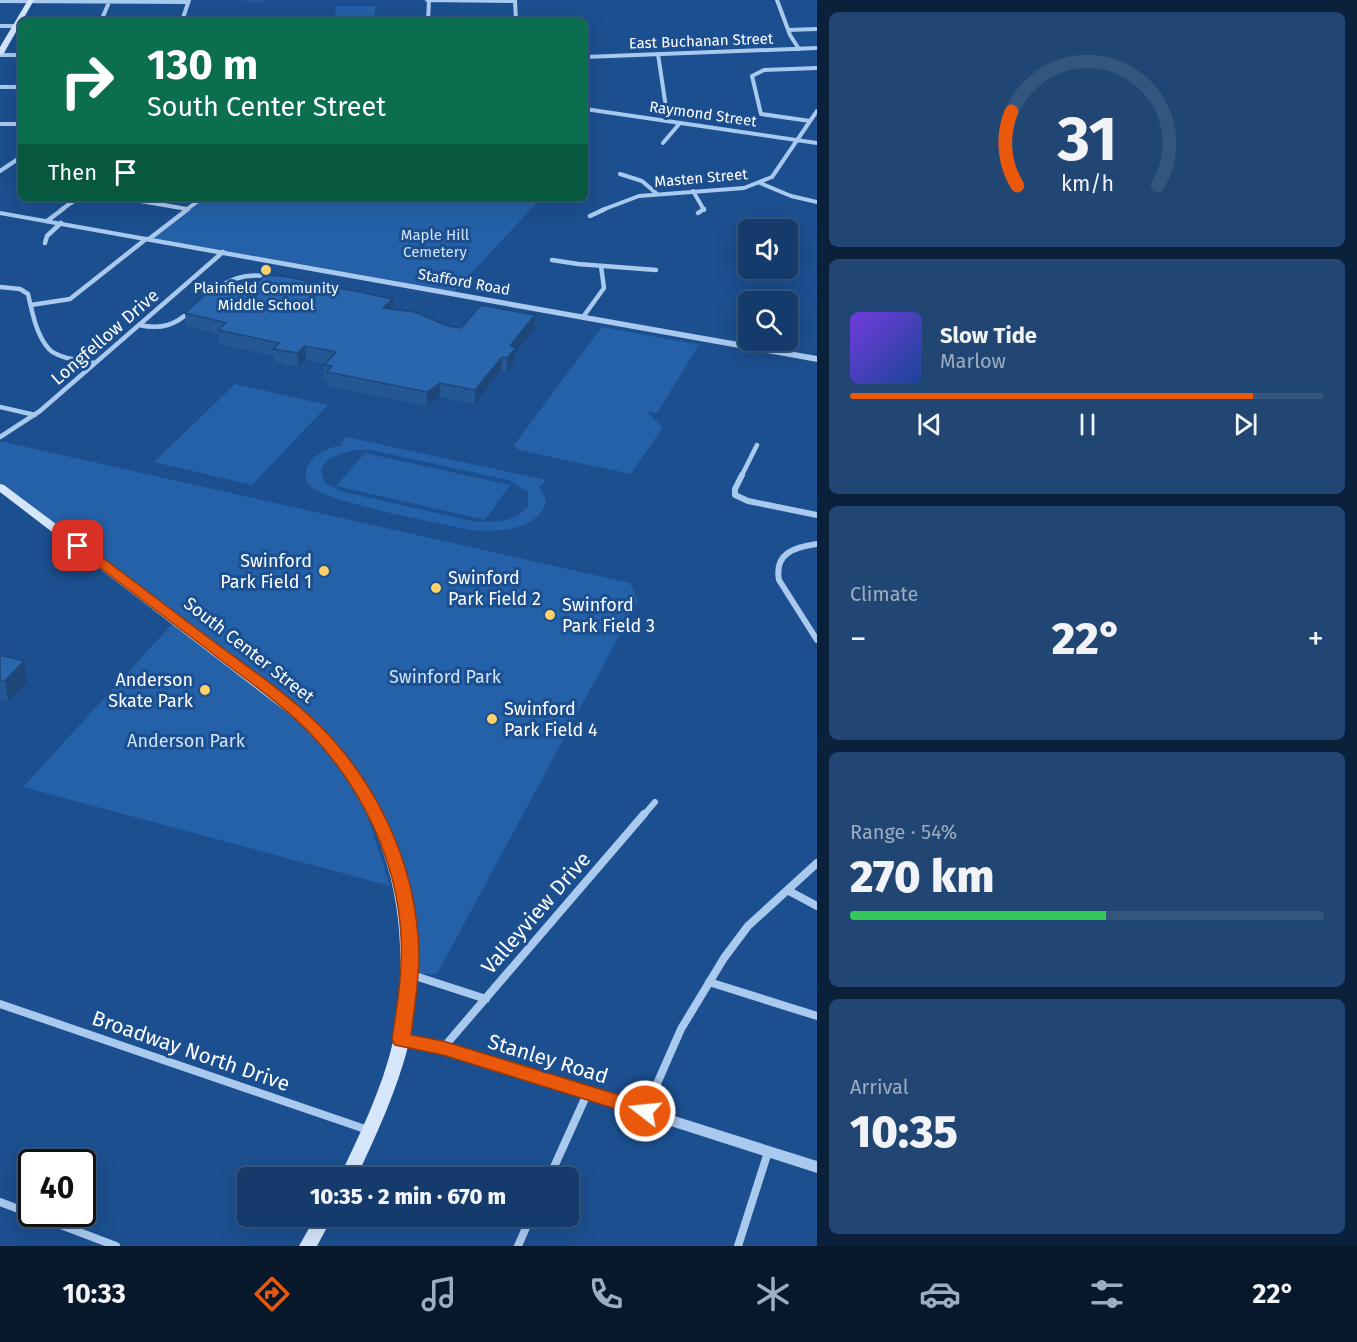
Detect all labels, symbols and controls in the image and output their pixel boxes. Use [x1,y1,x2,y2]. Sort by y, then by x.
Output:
street label: East Buchanan Street [628,29,774,53]
text: 130 m [147,40,258,90]
icon: right [48,42,126,120]
text: South Center Street [147,91,386,123]
street label: Raymond Street [648,98,758,131]
text: 31 [1056,103,1117,178]
icon: arrive [109,156,142,189]
text: Then [48,159,97,186]
street label: Masten Street [654,165,749,191]
text: km/h [1060,172,1114,198]
map controls [738,219,798,351]
button: sound [738,219,798,279]
park label: Maple Hill Cemetery [401,226,470,261]
marker: Plainfield Community Middle School [259,263,273,277]
street label: Stafford Road [417,265,511,299]
place label: Plainfield Community Middle School [193,279,339,314]
street label: Longfellow Drive [47,284,163,390]
button: search [738,291,798,351]
text: Slow Tide [940,322,1037,349]
text: Marlow [940,349,1006,373]
icon: previous [913,408,946,441]
icon: pause [1071,408,1104,441]
icon: next [1229,408,1262,441]
pin [52,520,103,571]
icon: arrive [61,529,94,562]
place label: Swinford Park Field 1 [220,550,312,593]
marker: Swinford Park Field 1 [317,564,331,578]
place label: Swinford Park Field 2 [448,567,541,610]
marker: Swinford Park Field 2 [429,581,443,595]
text: Climate [850,582,918,606]
street label: South Center Street [179,592,319,708]
place label: Swinford Park Field 3 [562,594,655,637]
marker: Swinford Park Field 3 [543,608,557,622]
text: 22° [1052,612,1122,666]
text: − [850,619,867,659]
text: + [1308,619,1324,659]
park label: Swinford Park [389,666,502,688]
place label: Anderson Skate Park [108,669,194,712]
marker: Anderson Skate Park [198,683,212,697]
place label: Swinford Park Field 4 [504,698,598,741]
marker: Swinford Park Field 4 [485,712,499,726]
park label: Anderson Park [127,730,246,752]
text: Range · 54% [850,820,957,844]
street label: Valleyview Drive [476,847,596,979]
text: 270 km [850,850,994,904]
street label: Broadway North Drive [89,1005,293,1097]
street label: Stanley Road [485,1028,611,1090]
text: Arrival [850,1075,909,1099]
position arrow [613,1079,677,1143]
text: 10:35 [850,1105,958,1159]
speed limit sign: 40 [18,1149,96,1227]
text: 10:35 · 2 min · 670 m [310,1183,506,1210]
icon: directions [251,1273,293,1315]
icon: music [418,1273,460,1315]
icon: phone [585,1273,627,1315]
icon: climate [752,1273,794,1315]
icon: car [919,1273,961,1315]
icon: filters [1086,1273,1128,1315]
text: 10:33 [62,1278,126,1310]
text: 22° [1252,1278,1294,1310]

